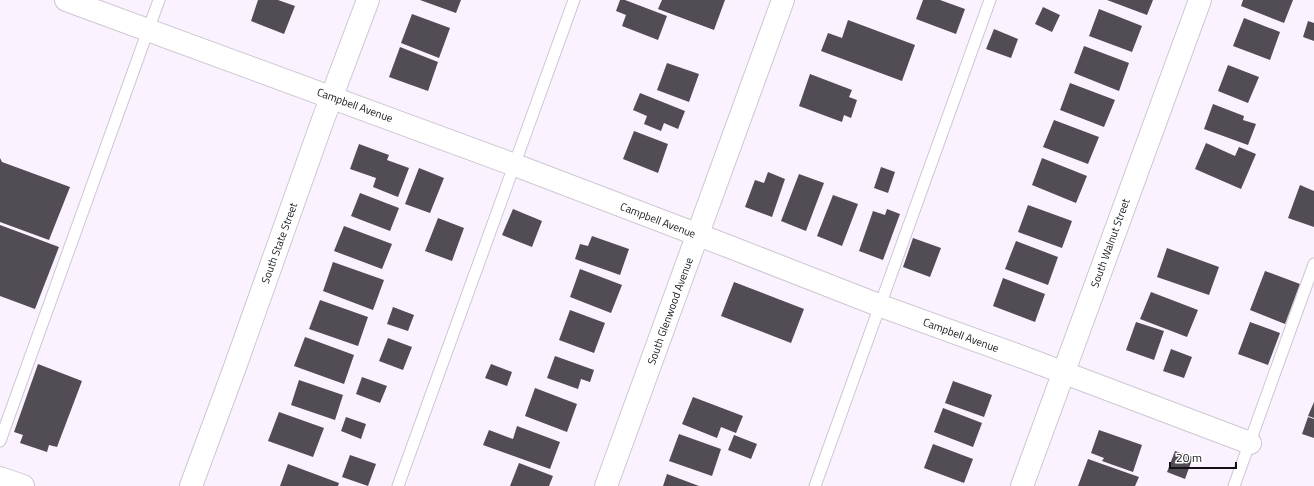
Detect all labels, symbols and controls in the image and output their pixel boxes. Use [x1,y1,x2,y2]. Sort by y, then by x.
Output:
street label: Campbell Avenue [315,84,396,126]
street label: South Walnut Street [1086,196,1134,290]
street label: Campbell Avenue [618,198,698,242]
street label: South State Street [257,200,301,286]
street label: South Glenwood Avenue [643,255,697,367]
street label: Campbell Avenue [921,314,1002,356]
scale bar [1170,444,1236,470]
text: 20 m [1176,448,1202,467]

